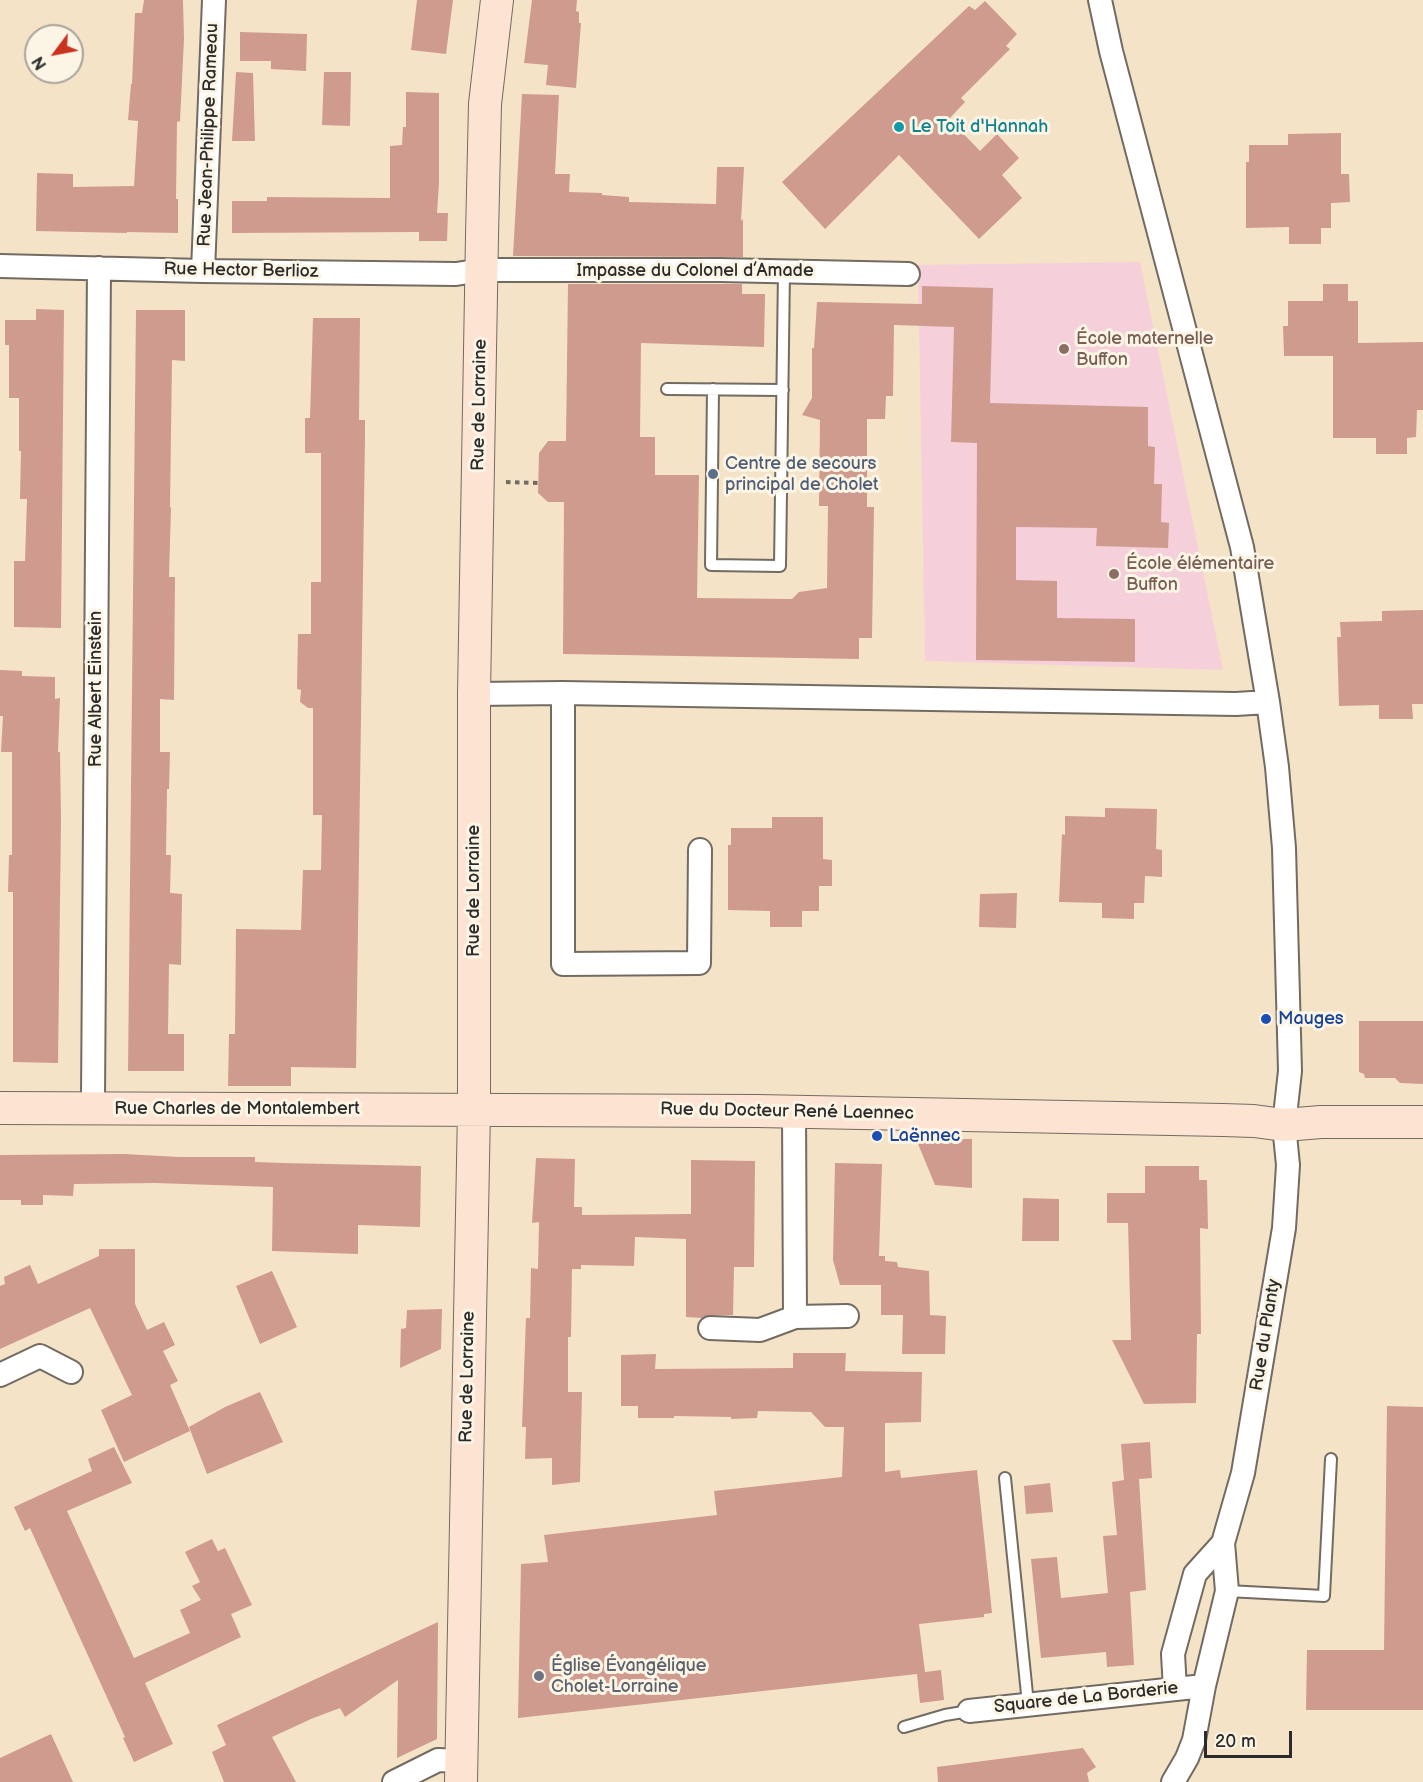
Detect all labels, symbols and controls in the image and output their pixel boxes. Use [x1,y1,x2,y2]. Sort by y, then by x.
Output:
street label: Rue Jean-Philippe Rameau [194,23,224,247]
north arrow [24,24,84,84]
text: N [29,53,51,73]
place label: Le Toit d'Hannah [911,116,1048,138]
marker: Le Toit d'Hannah [892,120,906,134]
street label: Rue Hector Berlioz [163,259,319,283]
street label: Impasse du Colonel d’Amade [576,260,814,282]
place label: École maternelle Buffon [1076,328,1213,370]
street label: Rue de Lorraine [468,339,492,471]
marker: École maternelle Buffon [1057,342,1071,356]
place label: Centre de secours principal de Cholet [725,453,879,496]
marker: Centre de secours principal de Cholet [706,467,720,481]
place label: École élémentaire Buffon [1126,553,1274,596]
marker: École élémentaire Buffon [1107,567,1121,581]
street label: Rue Albert Einstein [85,611,107,767]
street label: Rue de Lorraine [463,825,485,957]
place label: Mauges [1278,1008,1344,1030]
marker: Mauges [1259,1012,1273,1026]
street label: Rue Charles de Montalembert [114,1098,360,1120]
street label: Rue du Docteur René Laennec [660,1099,914,1125]
place label: Laënnec [889,1125,960,1147]
marker: Laënnec [870,1129,884,1143]
street label: Rue du Planty [1247,1278,1285,1392]
street label: Rue de Lorraine [456,1311,480,1443]
place label: Église Évangélique Cholet-Lorraine [551,1655,706,1698]
marker: Église Évangélique Cholet-Lorraine [532,1669,546,1683]
street label: Square de La Borderie [993,1678,1179,1718]
scale bar [1207,1719,1296,1757]
text: 20 m [1215,1731,1256,1752]

